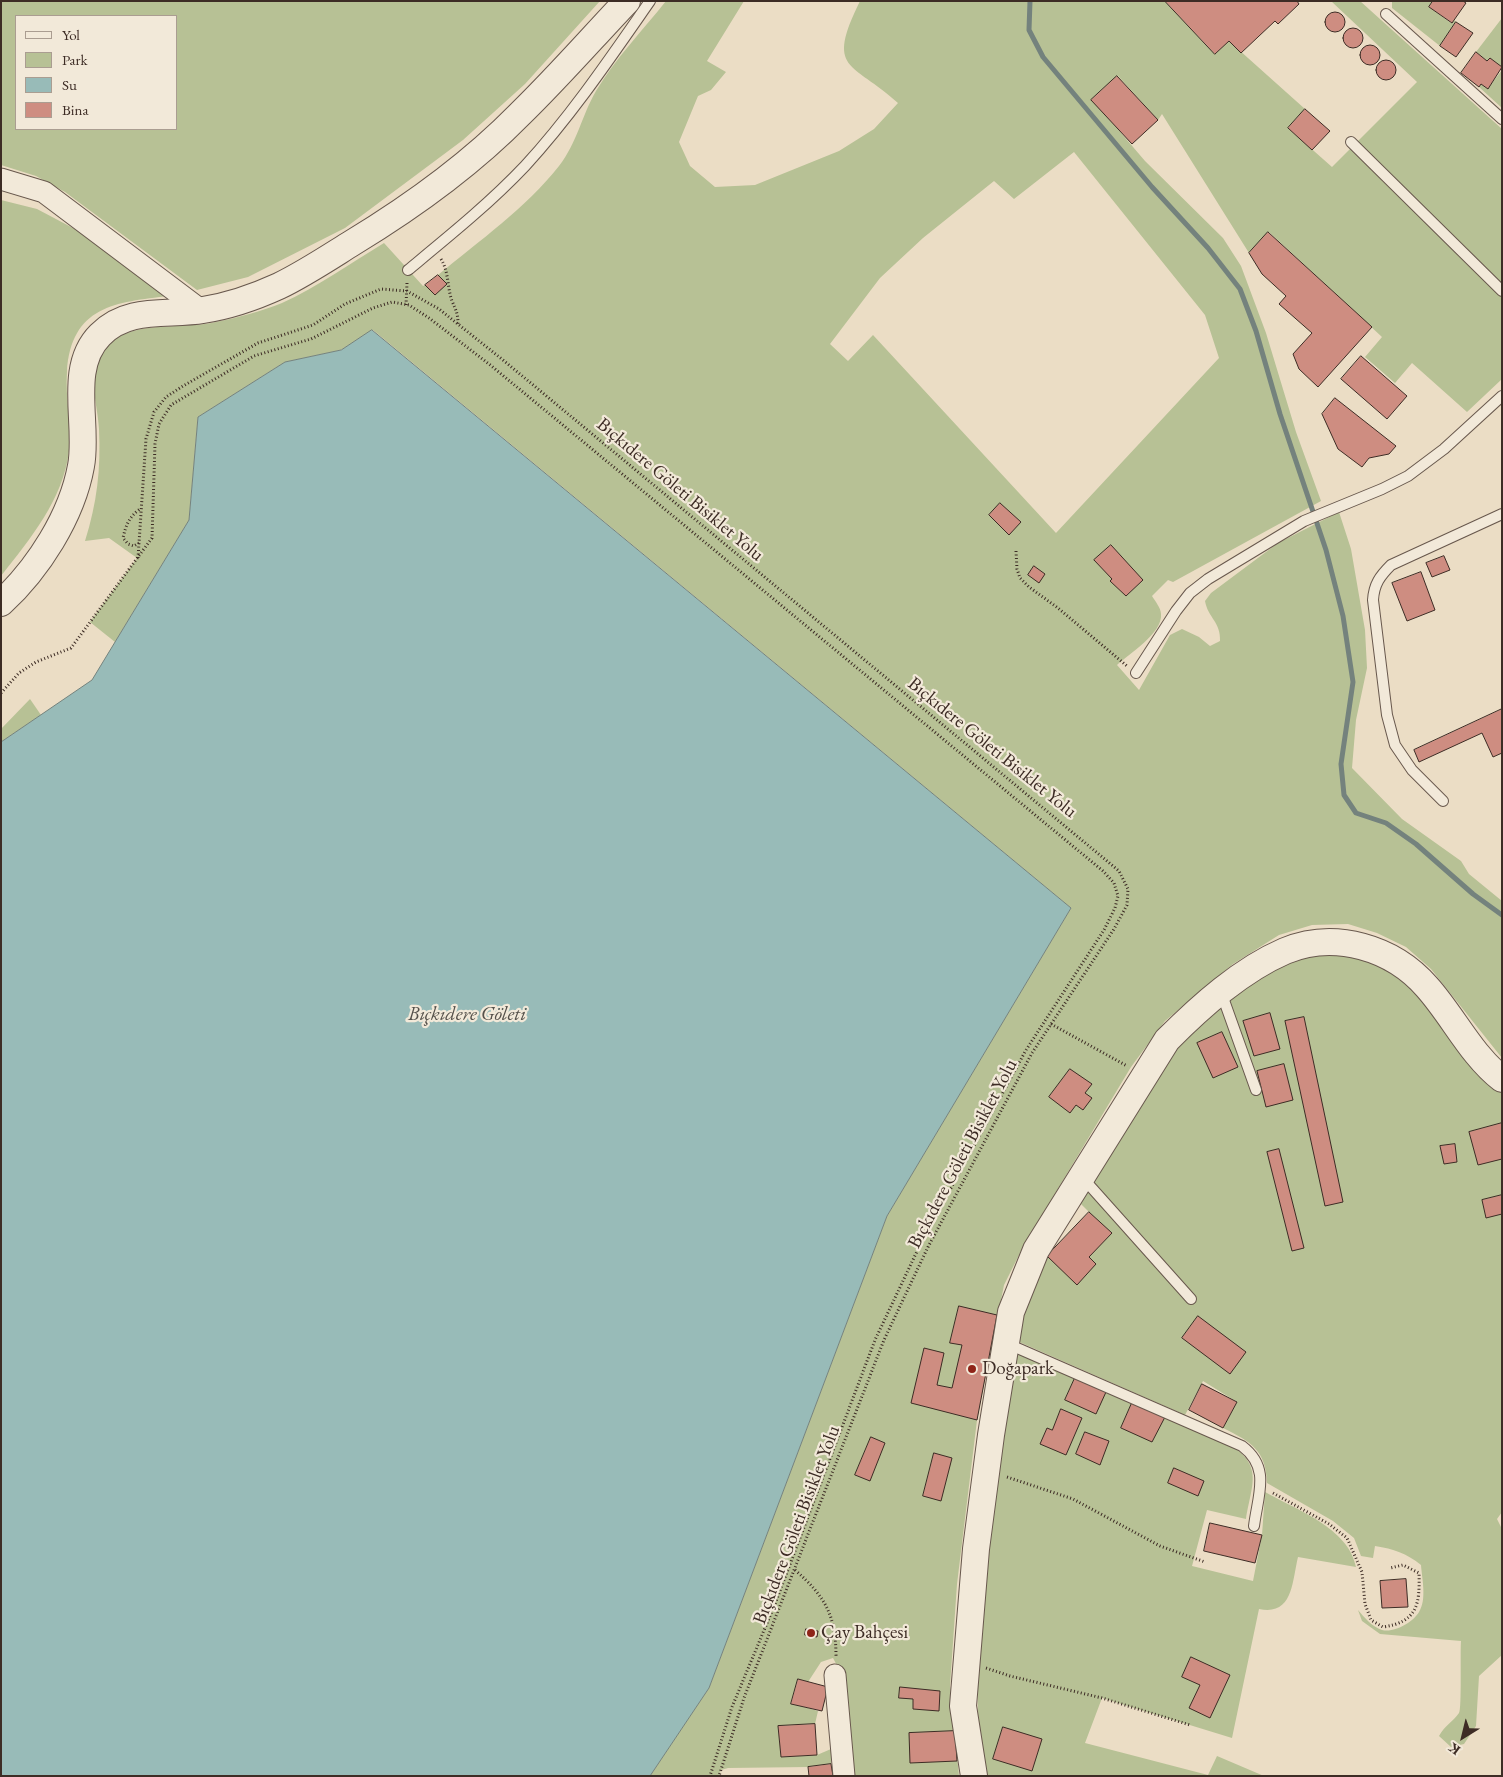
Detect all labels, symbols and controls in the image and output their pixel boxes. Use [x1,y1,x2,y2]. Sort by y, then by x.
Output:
legend [15,15,178,130]
text: Yol [62,25,80,44]
text: Park [62,50,88,69]
text: Su [62,75,77,94]
text: Bina [62,100,88,119]
street label: Bıçkıdere Göleti Bisiklet Yolu [592,413,768,567]
street label: Bıçkıdere Göleti Bisiklet Yolu [903,673,1081,823]
water label: Bıçkıdere Göleti [408,1003,526,1027]
street label: Bıçkıdere Göleti Bisiklet Yolu [903,1055,1023,1253]
place label: Doğapark [982,1358,1054,1380]
marker: Doğapark [966,1363,978,1375]
street label: Bıçkıdere Göleti Bisiklet Yolu [749,1422,845,1628]
place label: Çay Bahçesi [821,1622,908,1644]
marker: Çay Bahçesi [805,1627,817,1639]
north arrow [1438,1712,1488,1762]
text: K [1445,1739,1464,1760]

